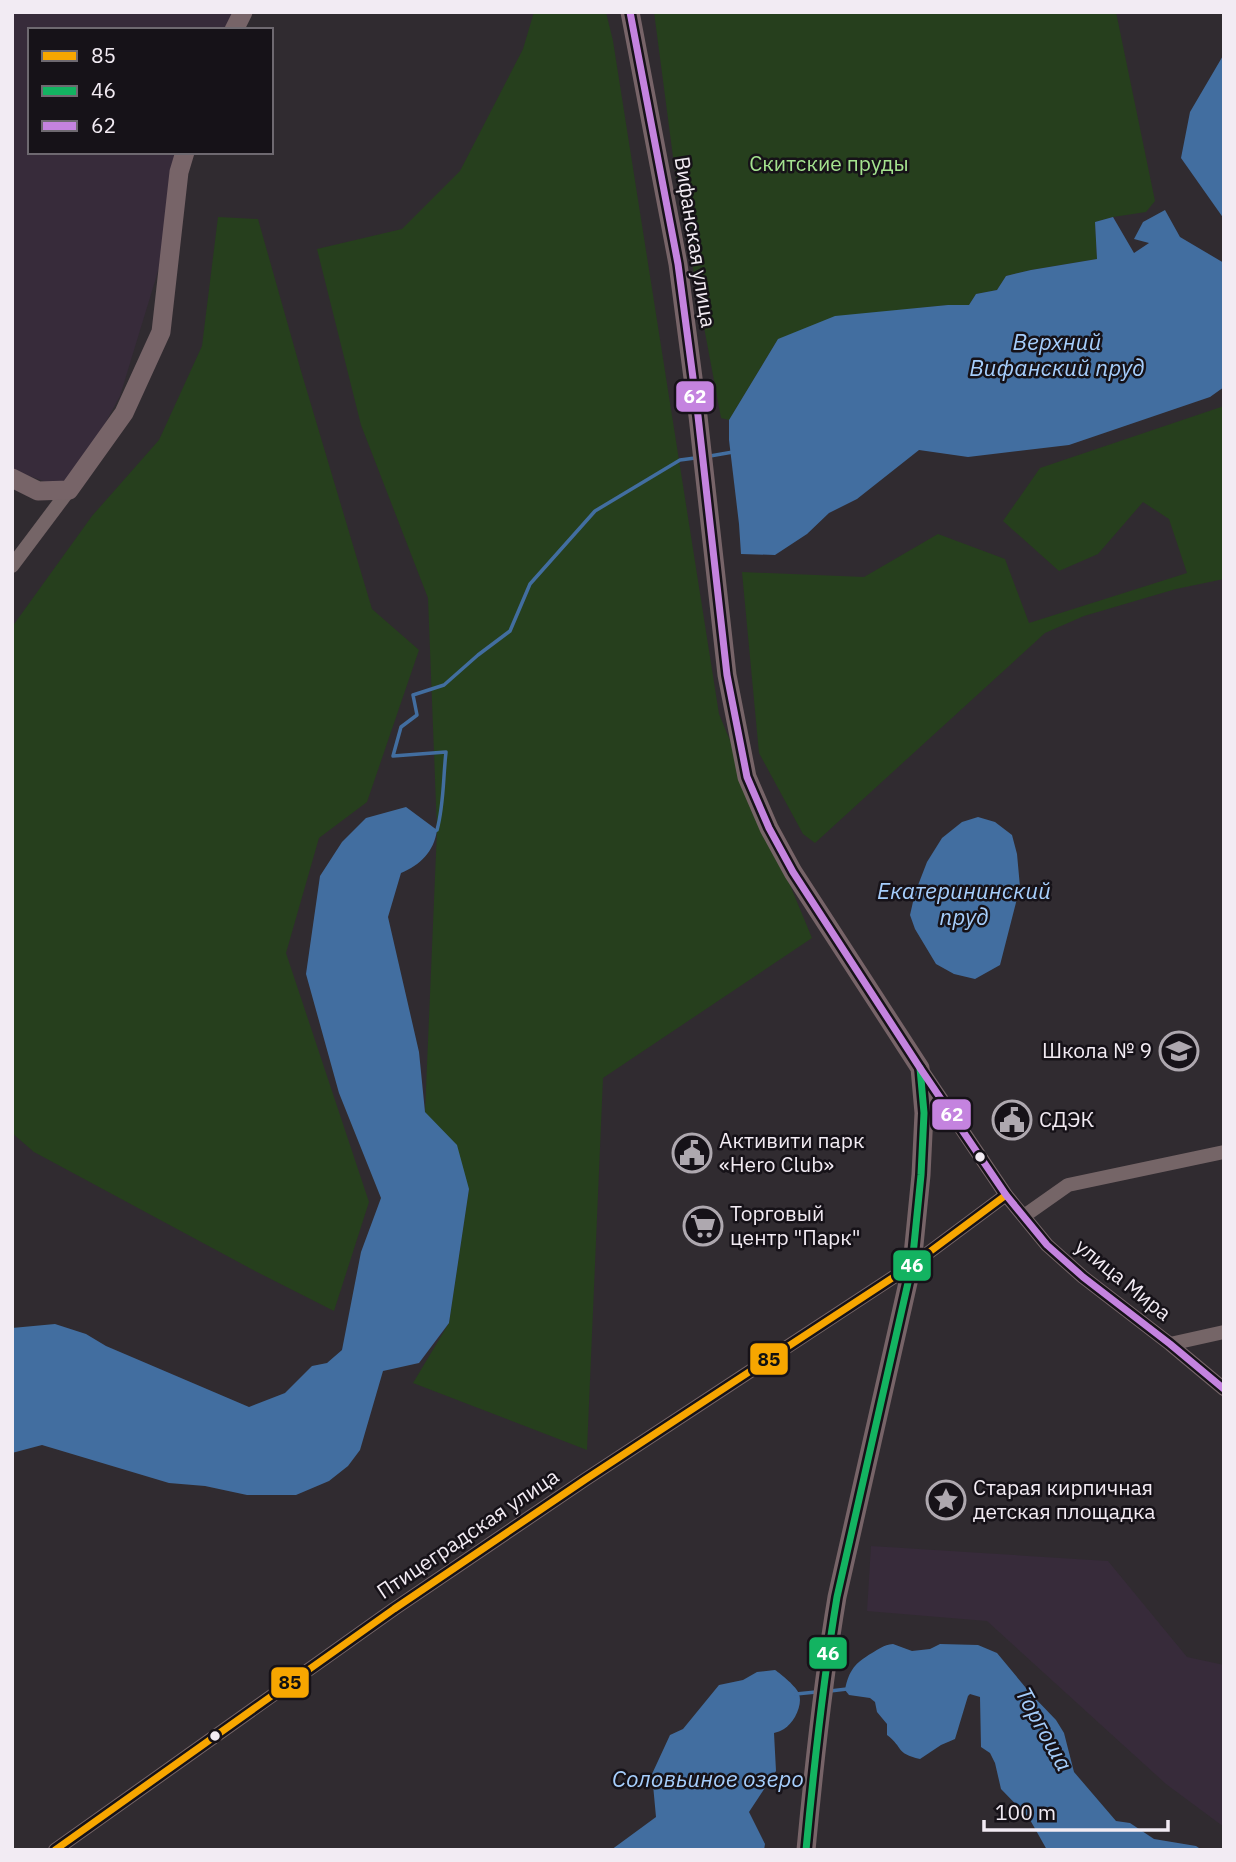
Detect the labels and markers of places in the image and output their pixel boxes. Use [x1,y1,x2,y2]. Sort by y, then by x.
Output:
school or university icon: Школа № 9 [1158,1030,1200,1072]
place label: Школа № 9 [1042,1036,1152,1064]
public building icon: СДЭК [991,1099,1033,1141]
place label: СДЭК [1039,1105,1094,1133]
place label: Активити парк «Hero Club» [719,1126,865,1178]
public building icon: Активити парк «Hero Club» [671,1132,713,1174]
unlabelled marker [973,1150,987,1164]
place label: Торговый центр "Парк" [730,1199,861,1251]
supermarket icon: Торговый центр "Парк" [682,1205,724,1247]
place label: Старая кирпичная детская площадка [973,1473,1156,1525]
place icon: Старая кирпичная детская площадка [925,1479,967,1521]
unlabelled marker [208,1729,222,1743]

